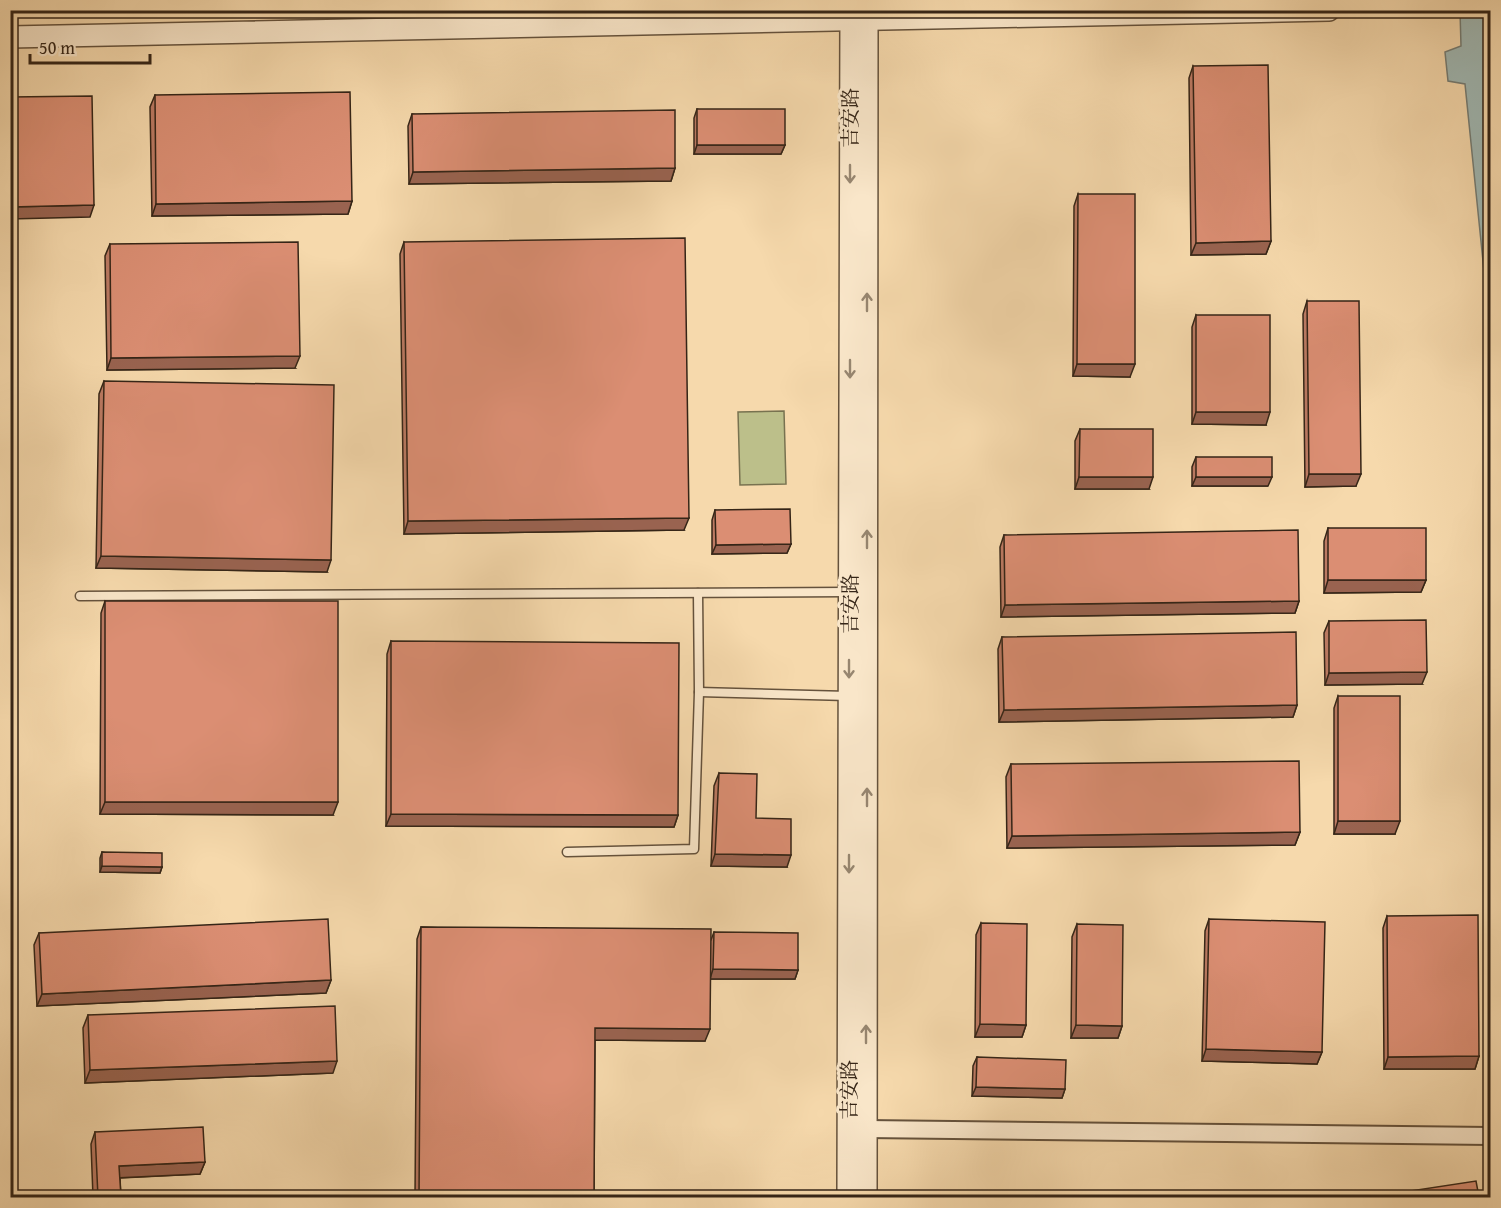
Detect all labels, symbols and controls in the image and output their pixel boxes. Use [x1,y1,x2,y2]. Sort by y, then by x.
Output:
scale bar [30,27,150,65]
text: 50 m [39,34,75,61]
street label: 吉安路 [835,88,864,148]
one-way arrow [844,163,856,183]
one-way arrow [861,293,873,313]
one-way arrow [844,358,856,378]
one-way arrow [861,530,873,550]
street label: 吉安路 [835,574,864,634]
one-way arrow [844,658,855,678]
one-way arrow [861,788,873,808]
one-way arrow [843,853,855,873]
one-way arrow [860,1025,872,1045]
street label: 吉安路 [834,1060,863,1120]

